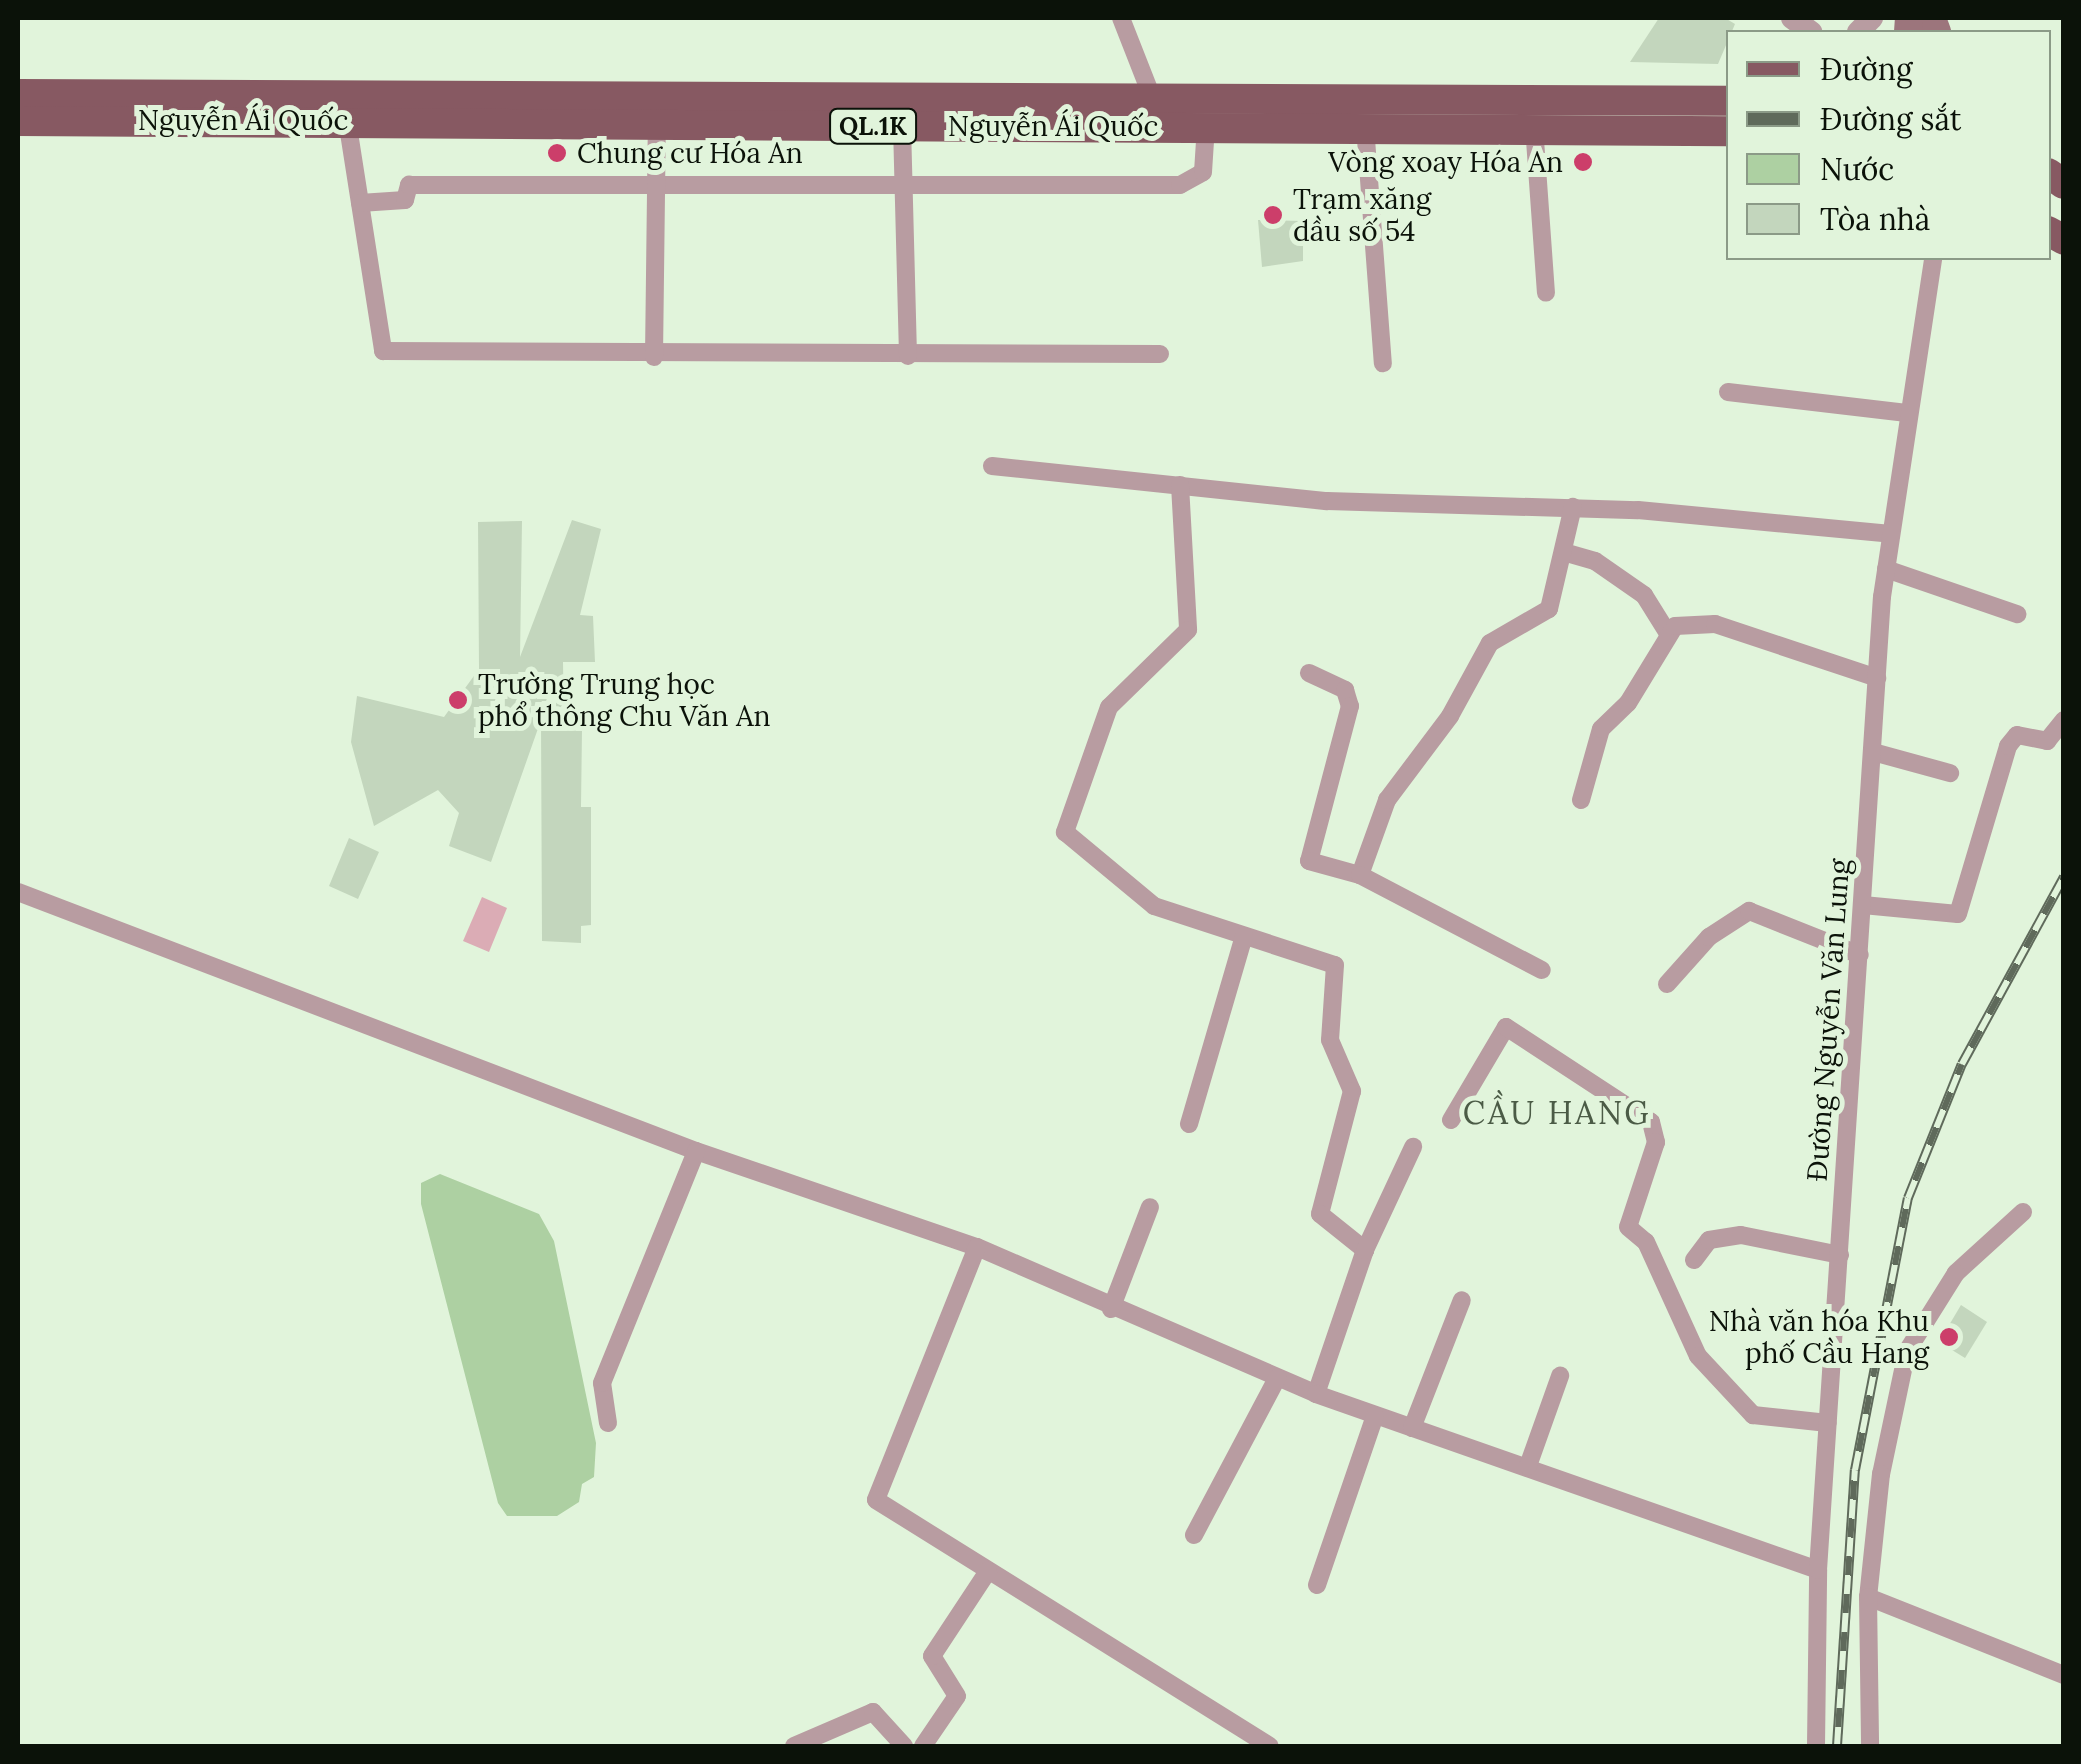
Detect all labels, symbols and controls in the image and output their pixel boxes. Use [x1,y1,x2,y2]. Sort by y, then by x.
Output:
legend [1726,30,2051,260]
text: Đường [1820,50,1913,88]
text: Đường sắt [1820,100,1961,138]
street label: Nguyễn Ái Quốc [138,103,348,137]
road number: QL.1K [828,106,918,146]
street label: Nguyễn Ái Quốc [948,109,1158,143]
place label: Chung cư Hóa An [577,136,803,170]
marker: Chung cư Hóa An [546,142,568,164]
place label: Vòng xoay Hóa An [1328,145,1563,179]
text: Nước [1820,150,1894,188]
marker: Vòng xoay Hóa An [1572,151,1594,173]
place label: Trạm xăng dầu số 54 [1293,182,1431,248]
text: Tòa nhà [1820,200,1930,238]
marker: Trạm xăng dầu số 54 [1262,204,1284,226]
place label: Trường Trung học phổ thông Chu Văn An [478,667,770,733]
marker: Trường Trung học phổ thông Chu Văn An [447,689,469,711]
street label: Đường Nguyễn Văn Lung [1800,858,1856,1182]
district label: CẦU HANG [1463,1094,1651,1132]
place label: Nhà văn hóa Khu phố Cầu Hang [1709,1304,1929,1370]
marker: Nhà văn hóa Khu phố Cầu Hang [1938,1326,1960,1348]

